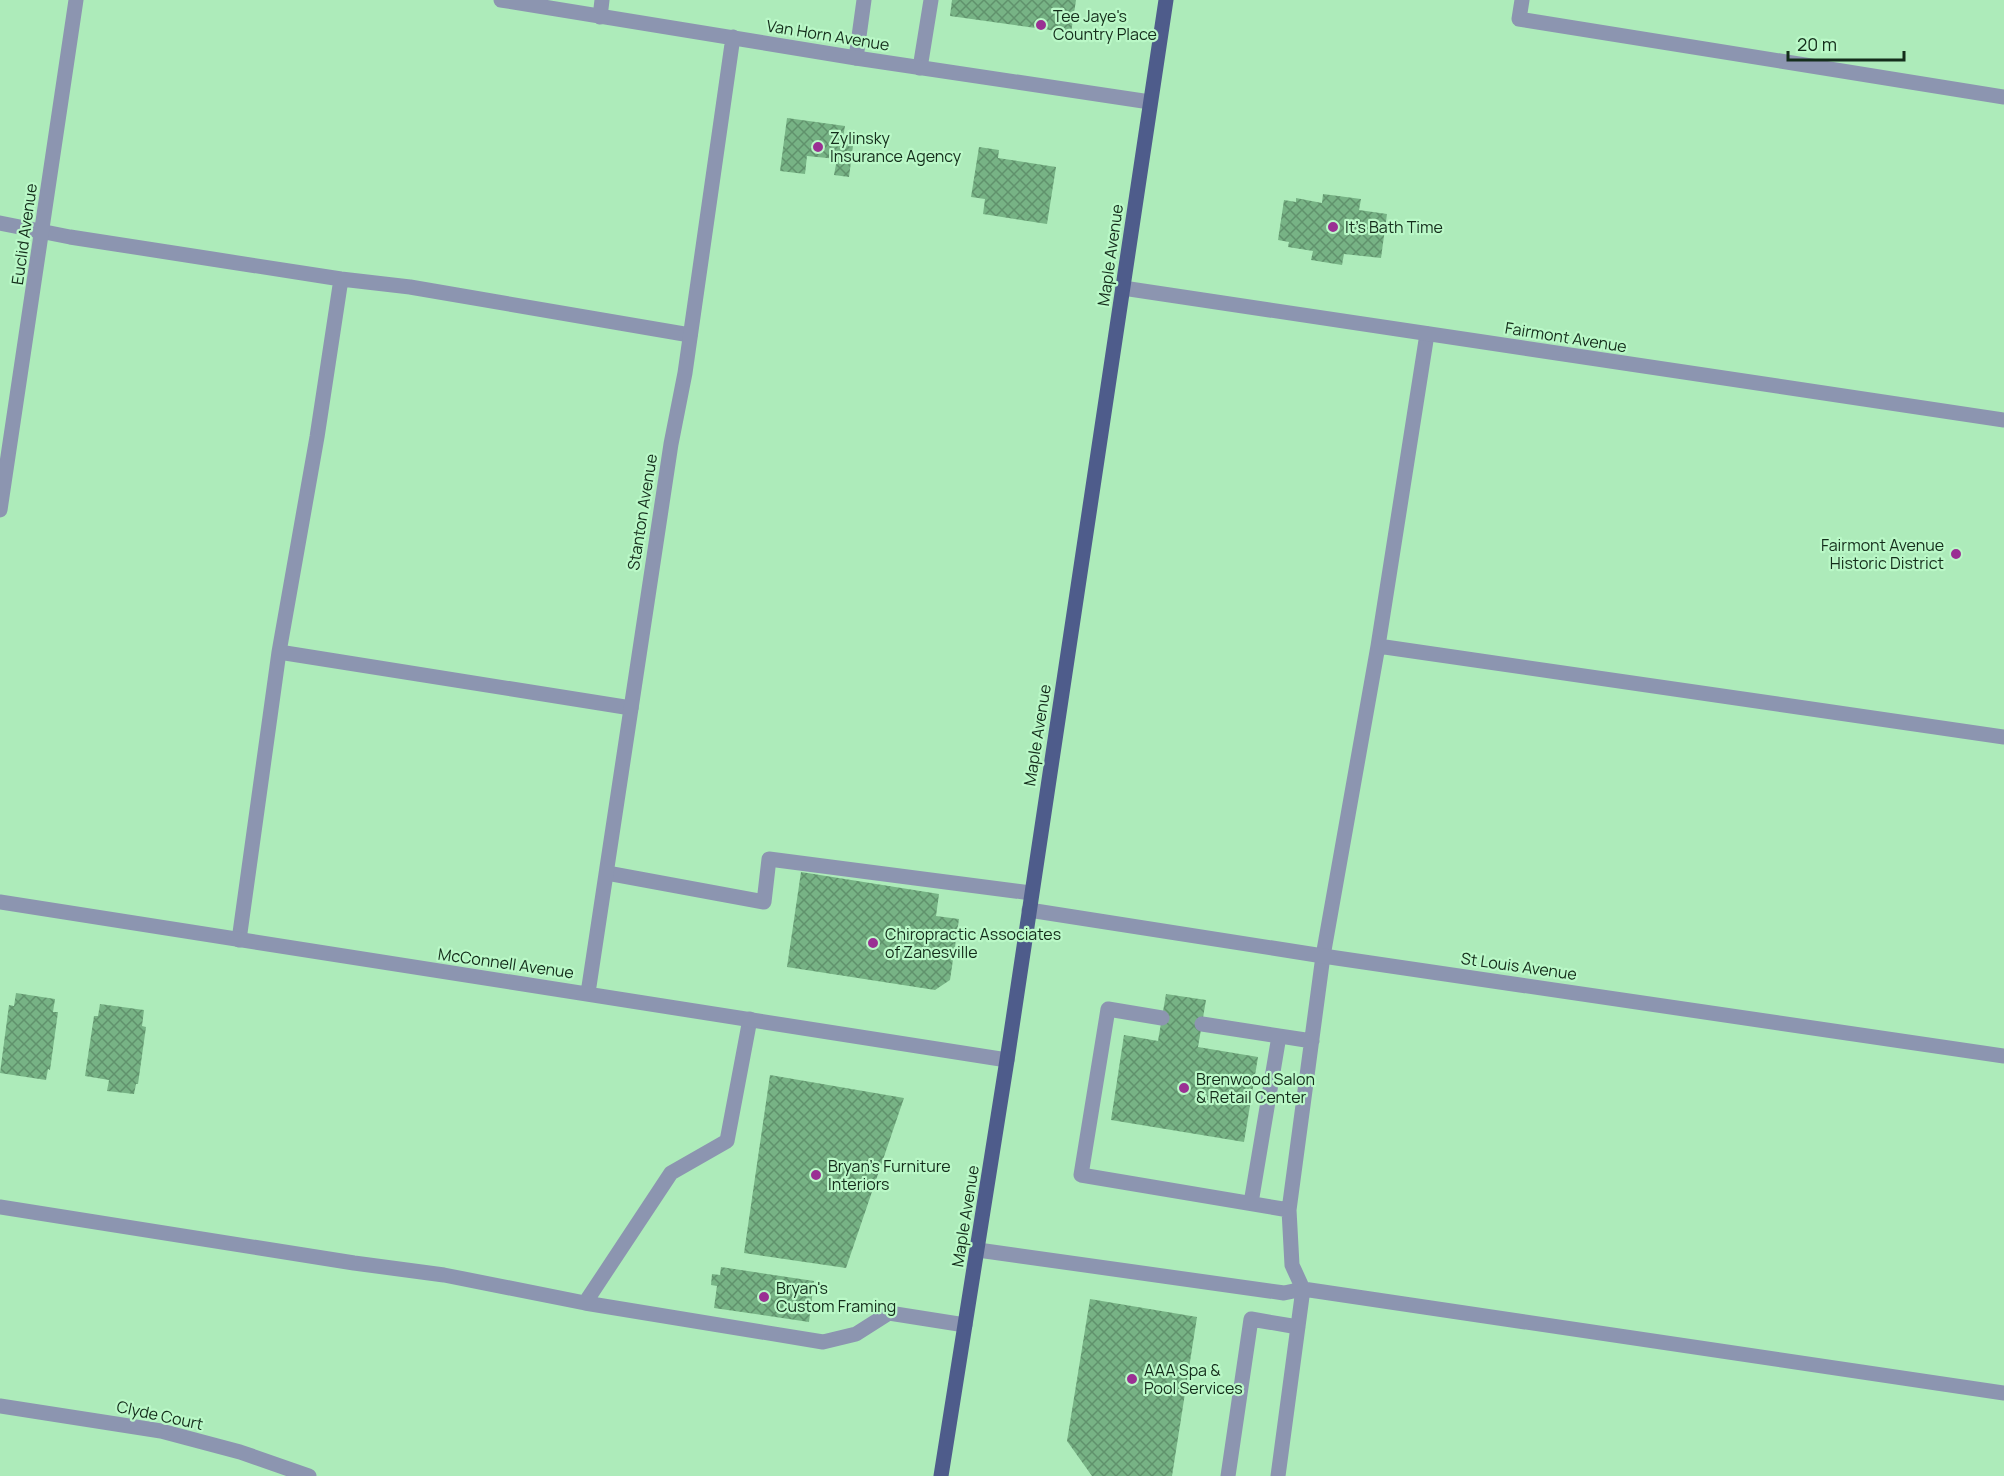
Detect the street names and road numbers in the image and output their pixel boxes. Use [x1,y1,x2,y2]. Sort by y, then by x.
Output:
street label: Van Horn Avenue [765,14,891,56]
street label: Euclid Avenue [6,182,42,286]
street label: Maple Avenue [1092,203,1128,307]
street label: Fairmont Avenue [1504,317,1628,357]
street label: Stanton Avenue [622,452,662,572]
street label: Maple Avenue [1018,682,1056,788]
street label: McConnell Avenue [437,943,575,983]
street label: St Louis Avenue [1460,947,1578,985]
street label: Maple Avenue [946,1163,984,1269]
street label: Clyde Court [115,1395,205,1435]

